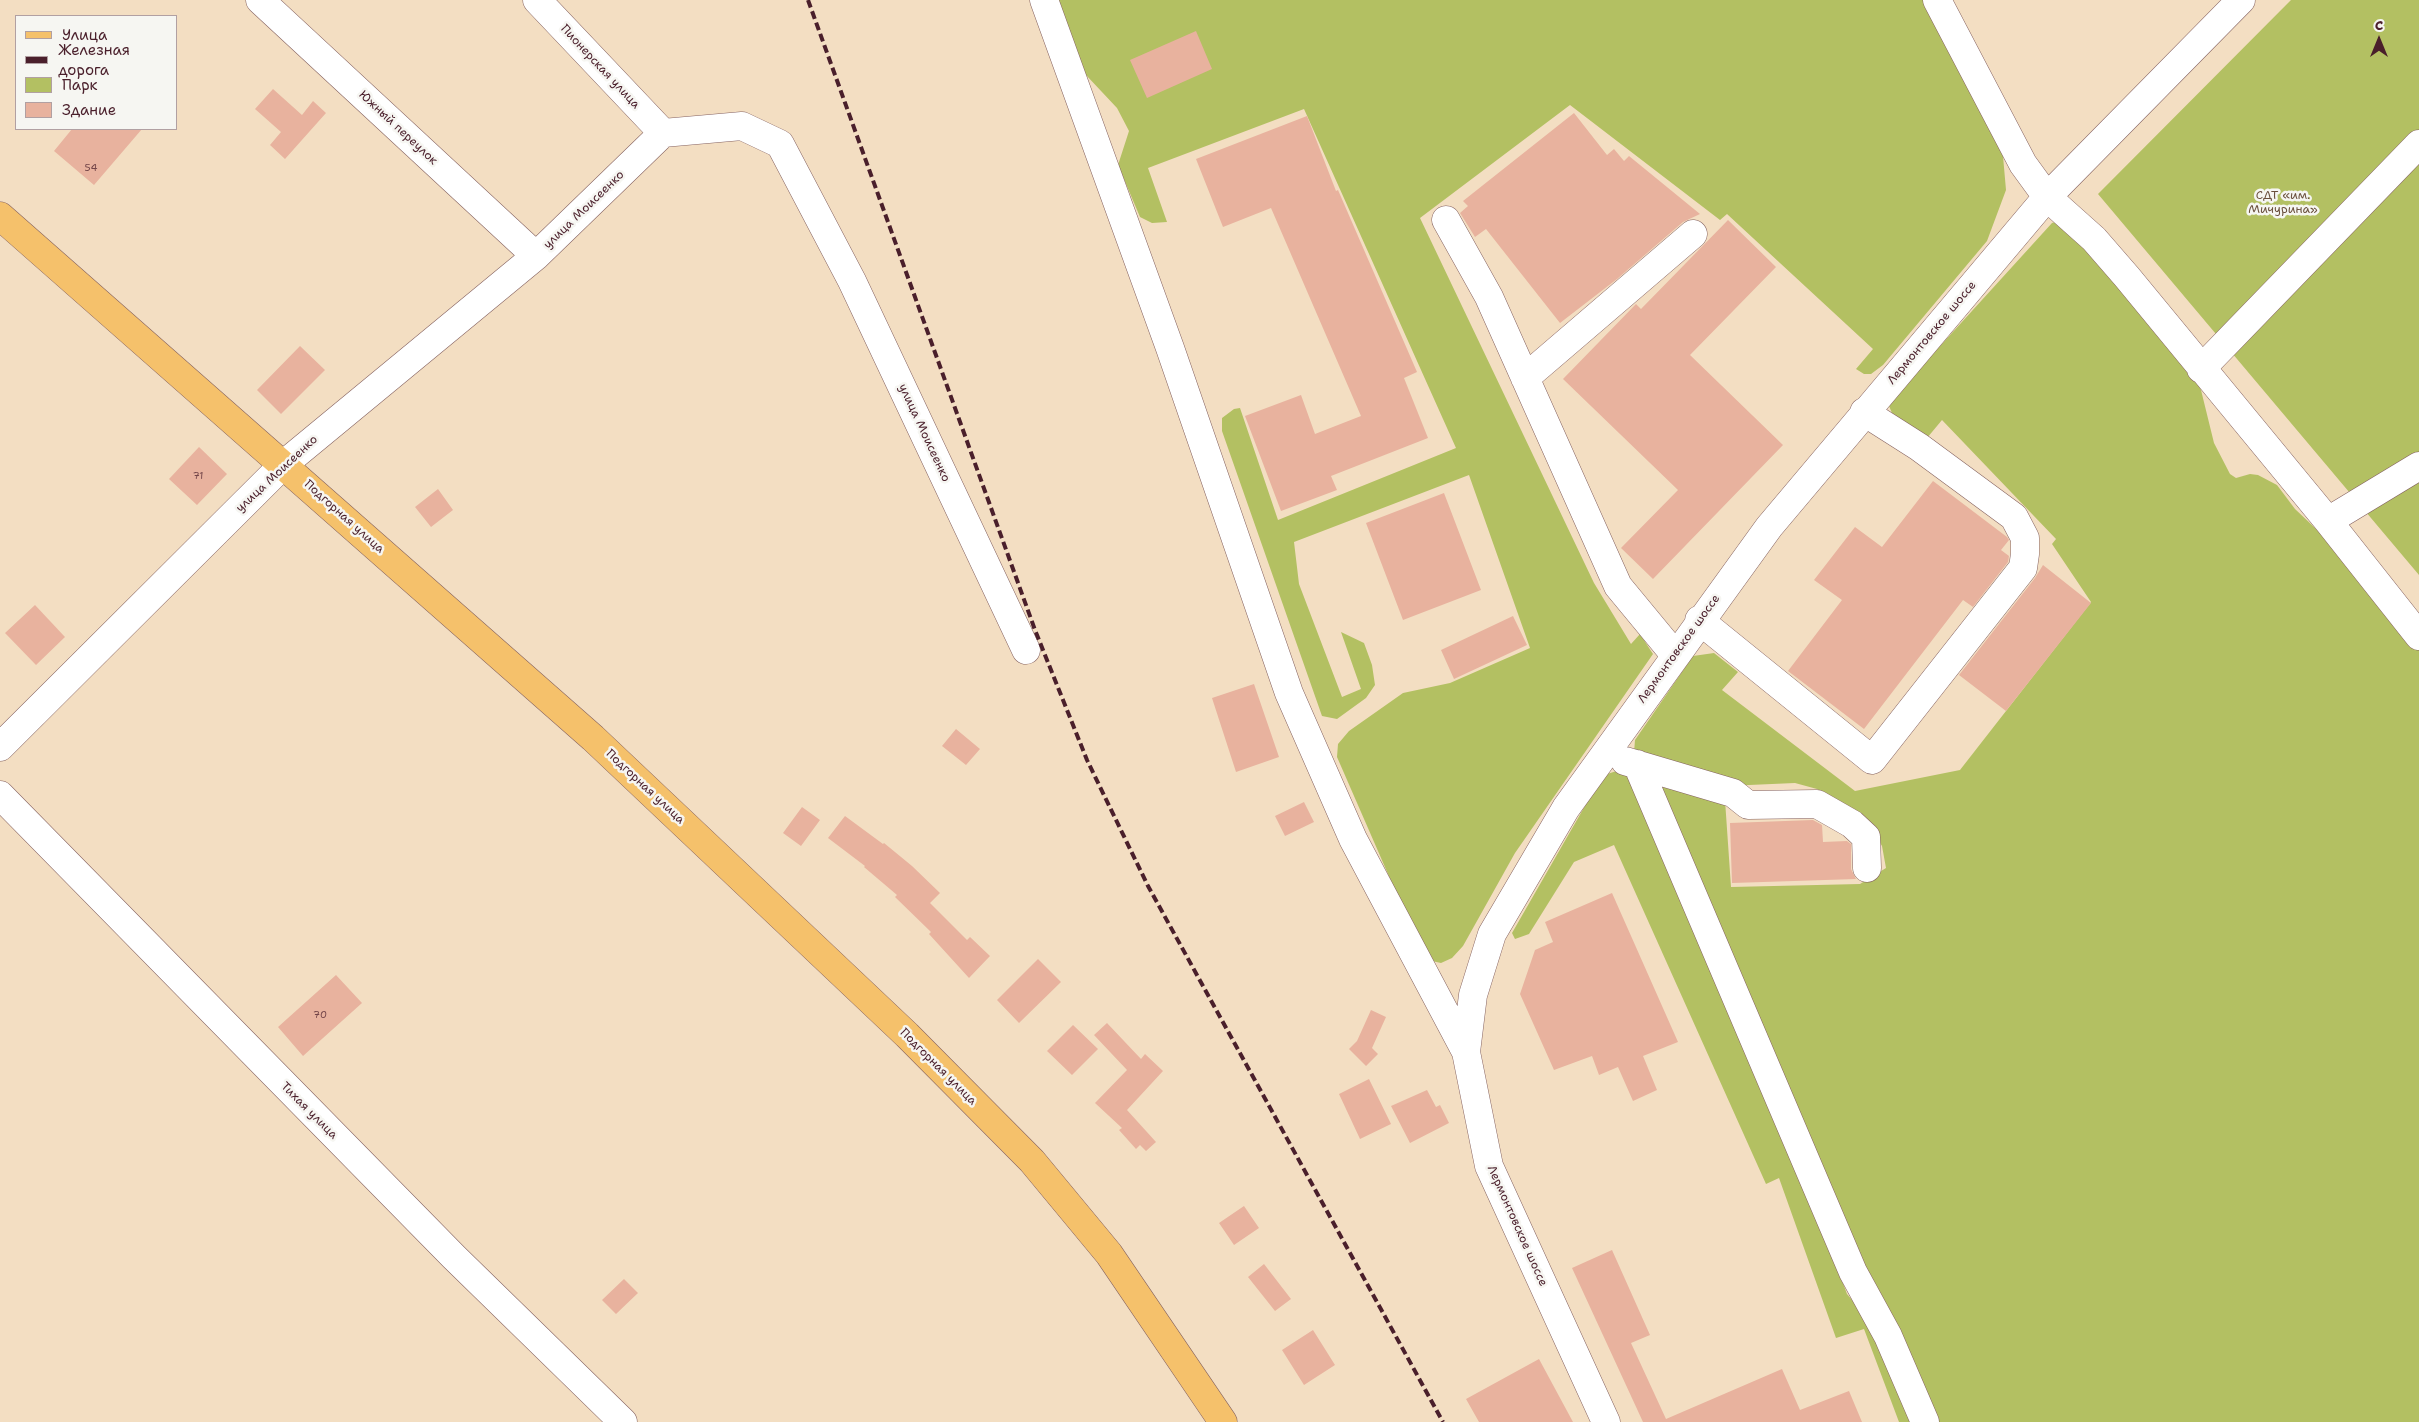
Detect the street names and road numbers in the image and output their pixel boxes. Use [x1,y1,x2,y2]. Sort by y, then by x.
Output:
street label: Пионерская улица [557,22,643,112]
street label: Южный переулок [356,88,440,168]
street label: улица Моисеенко [541,168,627,252]
street label: Лермонтовское шоссе [1884,278,1980,388]
street label: улица Моисеенко [895,382,953,484]
street label: улица Моисеенко [233,432,321,516]
street label: Подгорная улица [301,477,387,557]
street label: Лермонтовское шоссе [1635,592,1723,706]
street label: Подгорная улица [603,747,687,827]
street label: Подгорная улица [897,1026,979,1108]
street label: Тихая улица [278,1080,340,1142]
street label: Лермонтовское шоссе [1484,1163,1550,1289]

